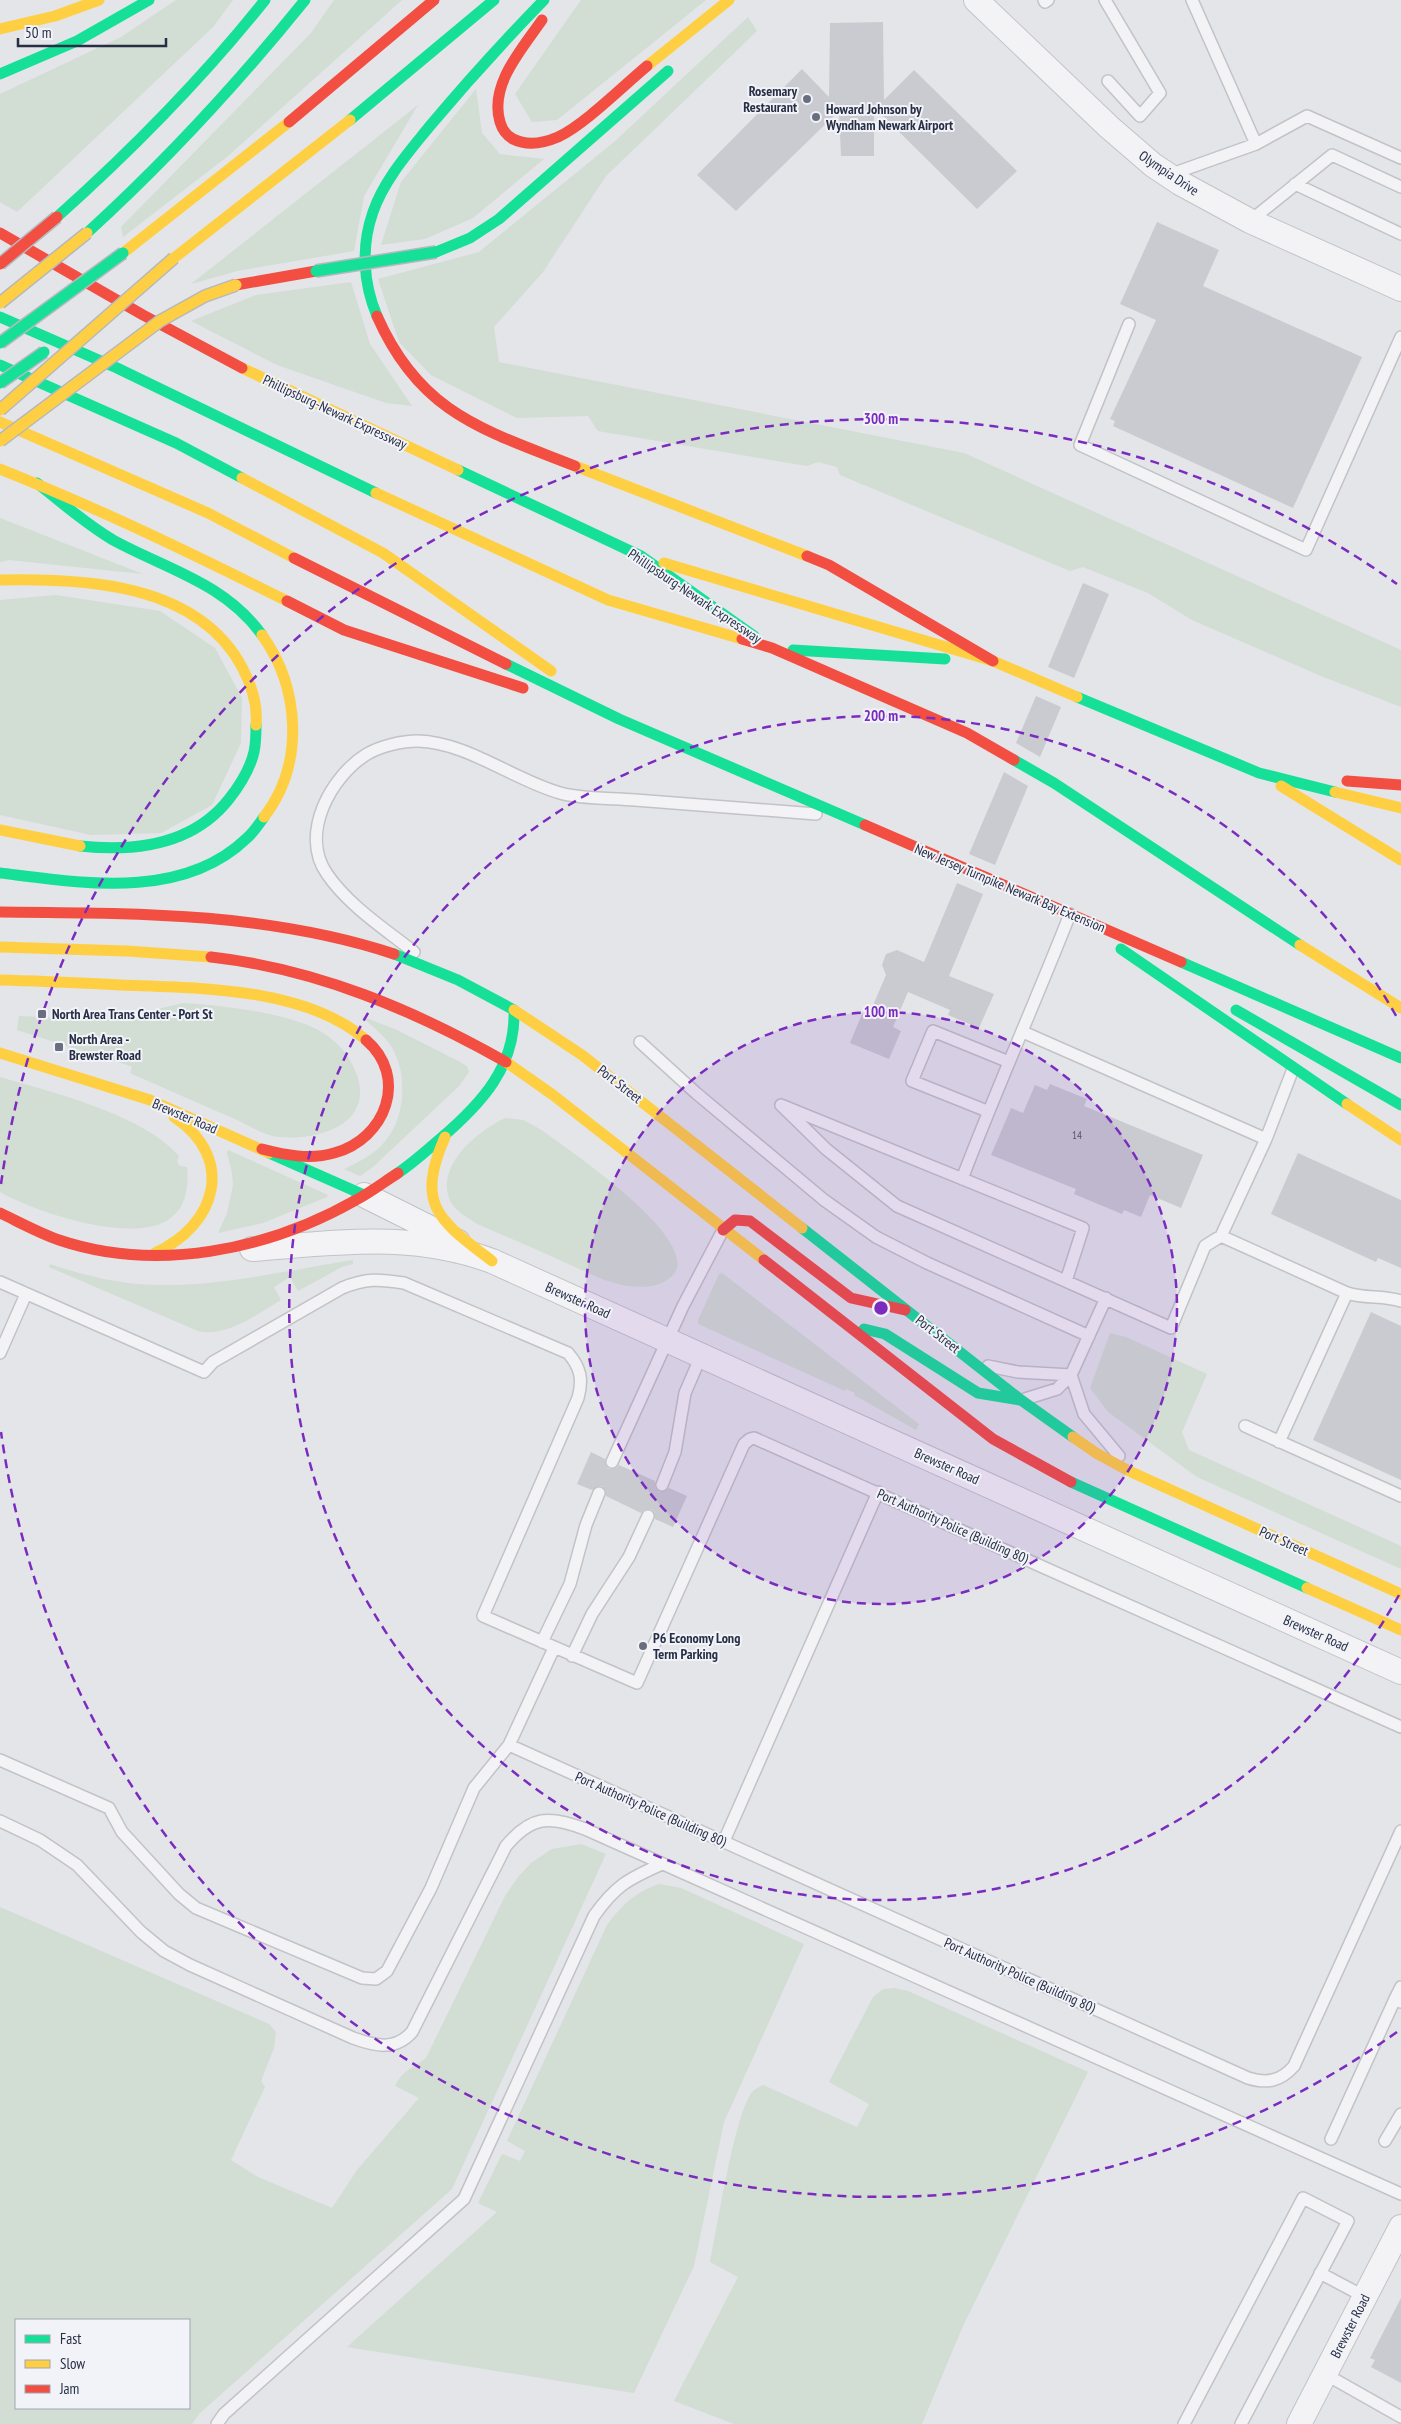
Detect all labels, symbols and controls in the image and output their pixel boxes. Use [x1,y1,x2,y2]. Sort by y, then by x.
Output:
scale bar [18,15,165,47]
text: 50 m [25,23,51,42]
place label: Rosemary Restaurant [743,82,797,116]
marker: Rosemary Restaurant [801,93,813,105]
place label: Howard Johnson by Wyndham Newark Airport [825,100,953,134]
marker: Howard Johnson by Wyndham Newark Airport [810,111,822,123]
street label: Olympia Drive [1136,146,1203,200]
street label: Phillipsburg-Newark Expressway [260,371,411,454]
text: 300 m [864,409,898,428]
street label: Phillipsburg-Newark Expressway [625,545,766,648]
text: 200 m [864,706,898,725]
street label: New Jersey Turnpike Newark Bay Extension [912,840,1108,936]
text: 100 m [864,1002,898,1021]
place label: North Area Trans Center - Port St [52,1005,213,1023]
marker: North Area Trans Center - Port St [36,1008,48,1020]
place label: North Area - Brewster Road [69,1030,141,1064]
marker: North Area - Brewster Road [53,1041,65,1053]
street label: Port Street [594,1061,646,1107]
street label: Brewster Road [150,1094,220,1138]
house number: 14 [1072,1128,1082,1142]
street label: Brewster Road [543,1278,613,1322]
centre of rings [872,1299,890,1317]
street label: Port Street [912,1311,964,1357]
street label: Brewster Road [912,1444,982,1488]
street label: Port Authority Police (Building 80) [874,1484,1032,1568]
street label: Port Street [1257,1522,1312,1560]
street label: Brewster Road [1281,1611,1351,1655]
place label: P6 Economy Long Term Parking [653,1629,740,1663]
marker: P6 Economy Long Term Parking [637,1640,649,1652]
street label: Port Authority Police (Building 80) [572,1767,730,1851]
street label: Port Authority Police (Building 80) [941,1933,1099,2017]
street label: Brewster Road [1326,2291,1374,2361]
legend [15,2319,190,2409]
text: Fast [60,2329,81,2348]
text: Slow [60,2354,85,2373]
text: Jam [59,2379,79,2398]

